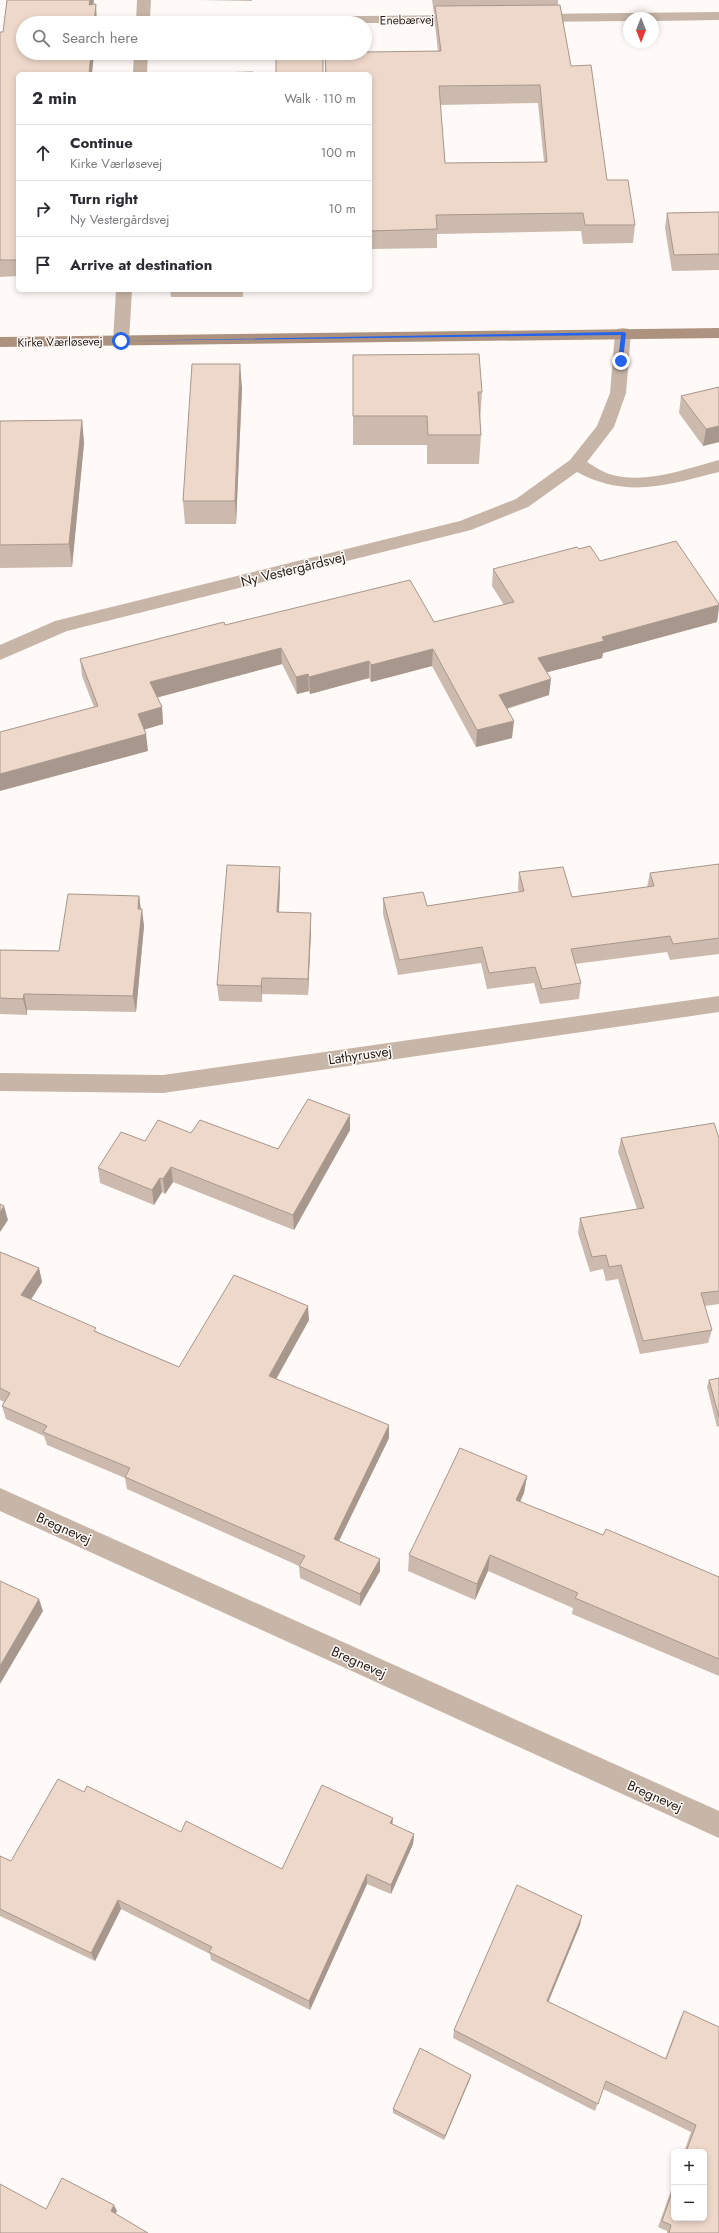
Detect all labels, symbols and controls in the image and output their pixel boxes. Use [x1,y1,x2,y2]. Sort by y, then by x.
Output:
street label: Enebærvej [380,11,434,29]
north arrow [623,12,659,48]
search box [16,16,372,60]
icon: search [30,27,52,49]
text: Search here [62,27,138,49]
text: 2 min [32,86,77,110]
text: Walk · 110 m [284,89,356,108]
text: Continue [70,132,133,154]
icon: ahead [32,142,54,164]
text: 100 m [321,143,356,162]
text: Kirke Værløsevej [70,154,162,173]
text: Turn right [70,188,138,210]
icon: right [32,198,54,220]
text: 10 m [328,199,356,218]
text: Ny Vestergårdsvej [70,210,169,229]
icon: arrive [32,254,54,276]
text: Arrive at destination [70,254,212,276]
street label: Kirke Værløsevej [17,332,103,352]
route start [112,332,130,350]
route end [612,352,630,370]
street label: Ny Vestergårdsvej [239,546,347,592]
street label: Lathyrusvej [327,1041,393,1069]
street label: Bregnevej [33,1507,95,1549]
street label: Bregnevej [328,1641,390,1683]
street label: Bregnevej [624,1775,686,1817]
map controls [671,2149,707,2221]
button: + [671,2149,707,2185]
button: − [671,2185,707,2221]

